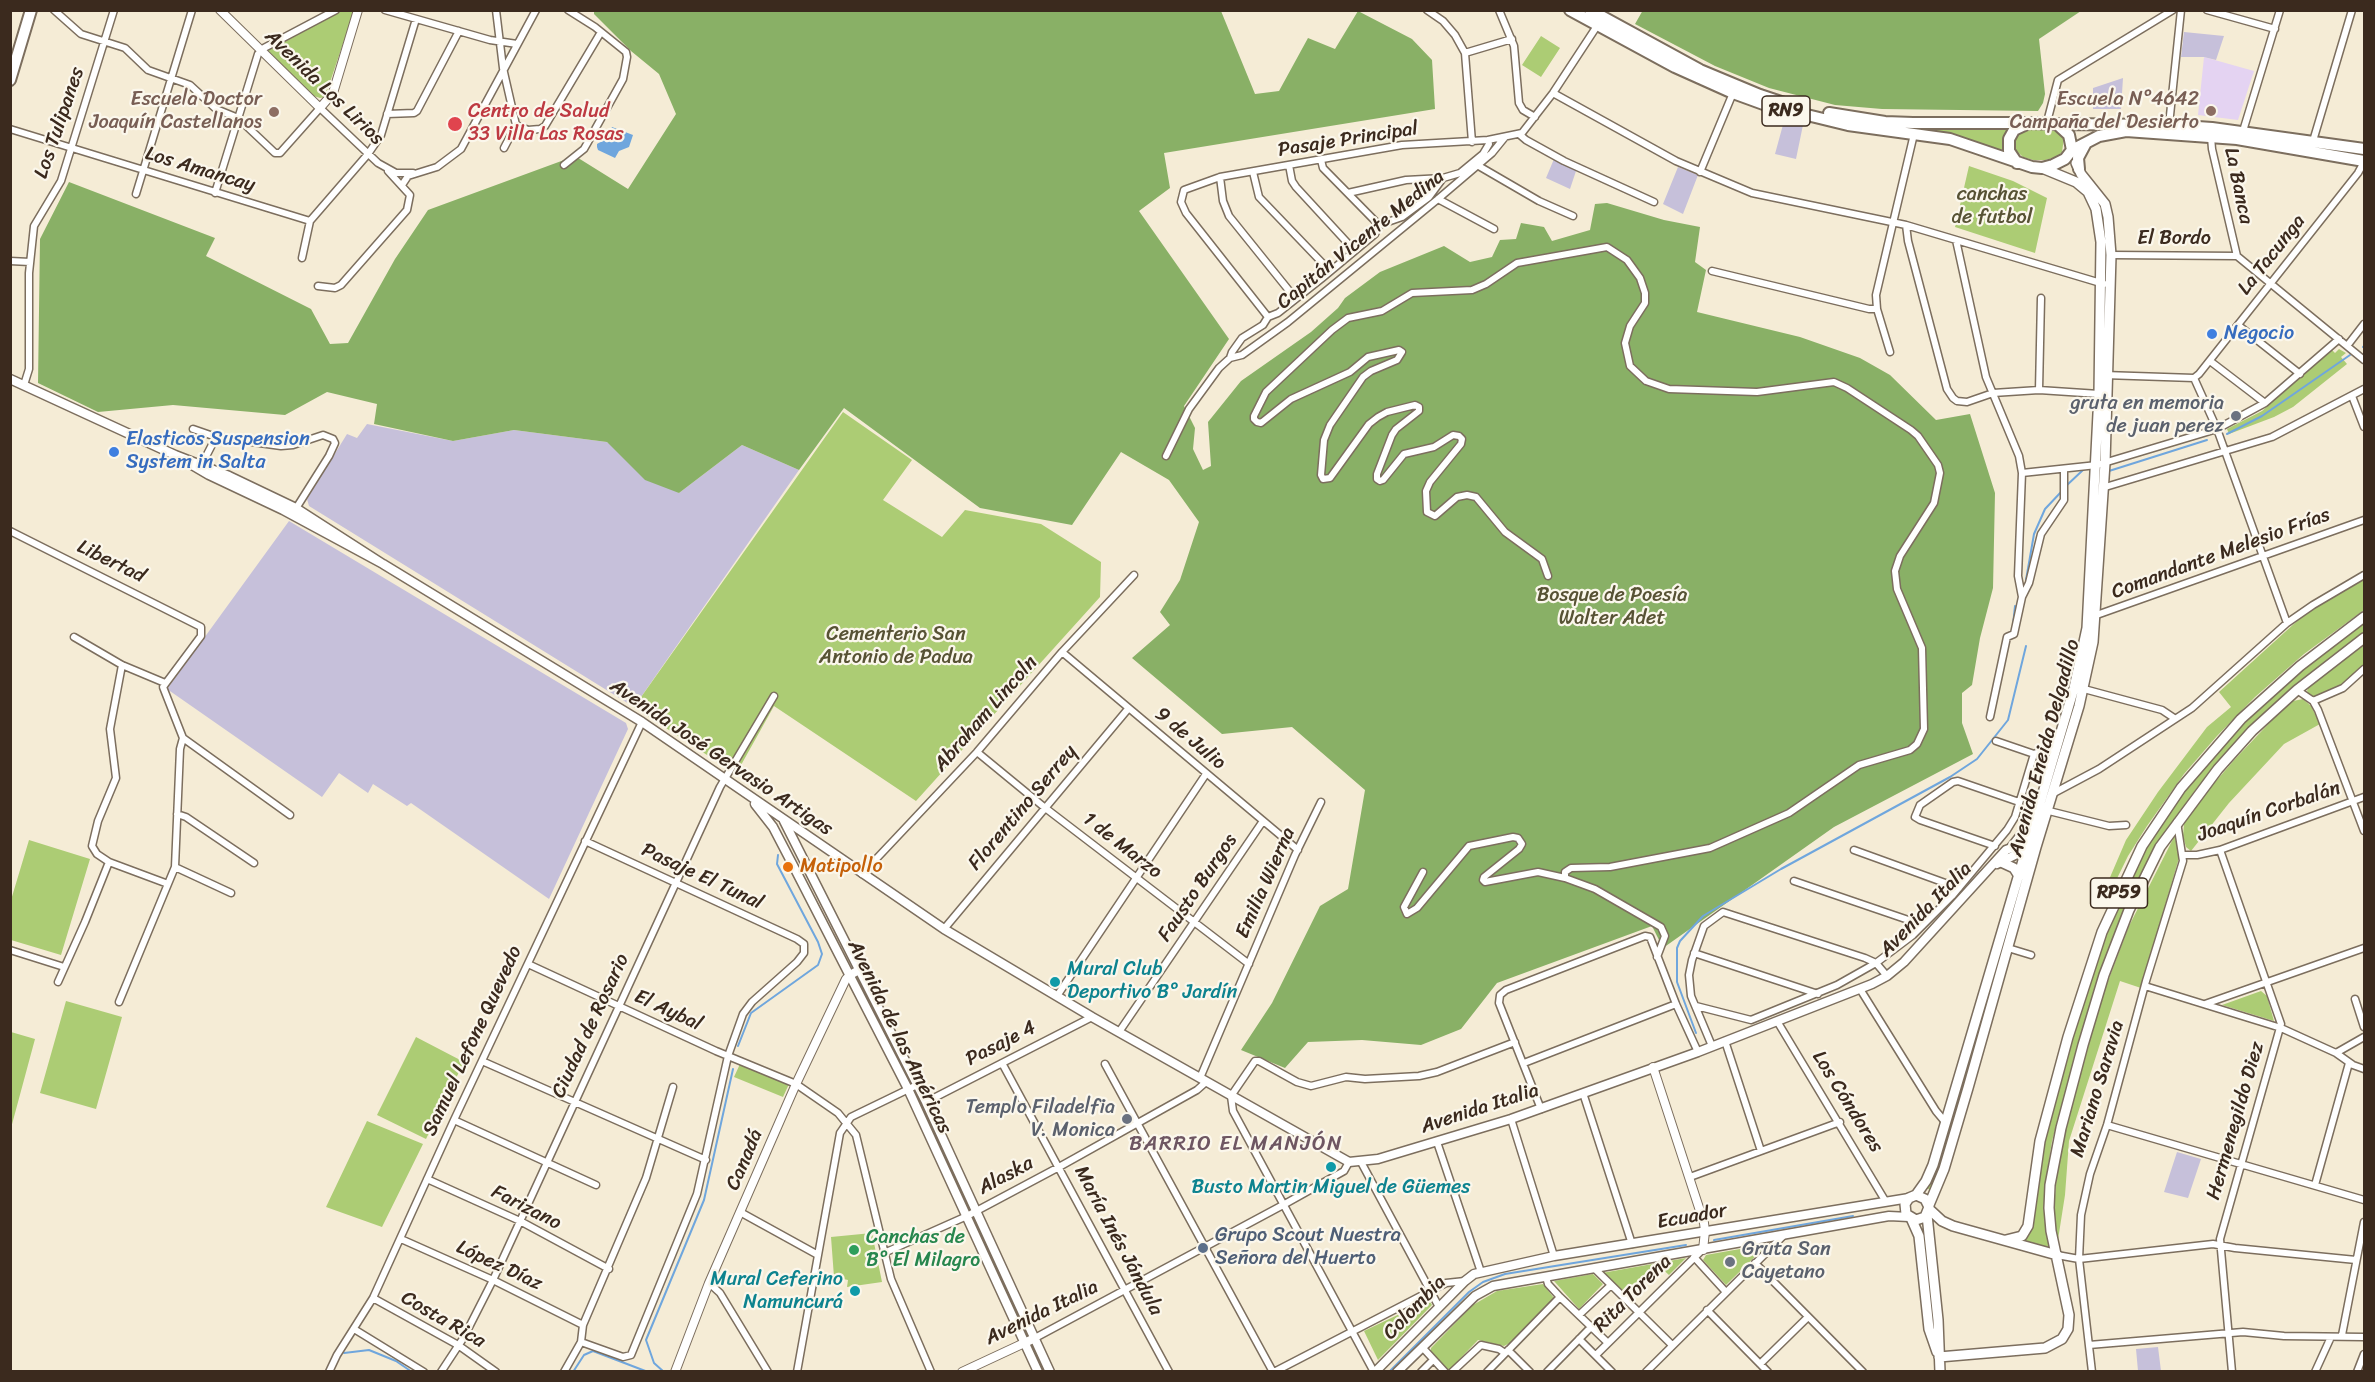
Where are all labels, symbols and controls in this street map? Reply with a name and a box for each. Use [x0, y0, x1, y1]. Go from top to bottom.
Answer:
street label: Avenida Los Lirios [259, 25, 389, 151]
street label: Los Tulipanes [30, 64, 90, 182]
place label: Escuela Doctor Joaquín Castellanos [89, 88, 262, 135]
place label: Escuela N°4642 Campaña del Desierto [2010, 88, 2199, 135]
road number: RN9 [1762, 96, 1810, 126]
place label: Centro de Salud 33 Villa Las Rosas [468, 100, 624, 147]
marker: Escuela N°4642 Campaña del Desierto [2204, 104, 2218, 118]
marker: Escuela Doctor Joaquín Castellanos [267, 105, 281, 119]
marker: Centro de Salud 33 Villa Las Rosas [446, 115, 464, 133]
street label: Pasaje Principal [1276, 117, 1420, 163]
street label: Los Amancay [142, 142, 258, 198]
street label: La Banca [2218, 145, 2258, 227]
street label: Capitán Vicente Medina [1273, 165, 1449, 315]
park label: canchas de futbol [1952, 183, 2032, 230]
street label: La Tacunga [2233, 210, 2311, 300]
street label: El Bordo [2137, 227, 2211, 251]
place label: Negocio [2224, 322, 2294, 346]
marker: Negocio [2205, 327, 2219, 341]
place label: gruta en memoria de juan perez [2071, 392, 2224, 439]
marker: gruta en memoria de juan perez [2229, 409, 2243, 423]
place label: Elasticos Suspension System in Salta [126, 428, 310, 475]
marker: Elasticos Suspension System in Salta [107, 445, 121, 459]
street label: Comandante Melesio Frías [2108, 503, 2334, 605]
street label: Libertad [73, 535, 149, 589]
park label: Bosque de Poesía Walter Adet [1537, 584, 1687, 631]
park label: Cementerio San Antonio de Padua [819, 623, 973, 670]
street label: Avenida Eneida Delgadillo [2004, 637, 2086, 859]
street label: Abraham Lincoln [929, 651, 1043, 777]
street label: Avenida José Gervasio Artigas [605, 674, 837, 842]
street label: 9 de Julio [1150, 703, 1230, 775]
street label: Florentino Serrey [964, 740, 1082, 876]
street label: Joaquín Corbalán [2194, 776, 2344, 848]
street label: 1 de Marzo [1078, 808, 1166, 884]
street label: Emilia Wierna [1231, 824, 1301, 942]
street label: Fausto Burgos [1153, 830, 1243, 946]
street label: Pasaje El Tunal [637, 838, 767, 916]
place label: Matipollo [800, 855, 883, 879]
street label: Avenida Italia [1875, 858, 1977, 962]
marker: Matipollo [781, 860, 795, 874]
road number: RP59 [2090, 878, 2148, 908]
street label: Avenida de las Américas [842, 936, 956, 1138]
street label: Samuel Lefone Quevedo [418, 942, 528, 1140]
street label: Ciudad de Rosario [547, 950, 635, 1102]
place label: Mural Club Deportivo B° Jardín [1067, 958, 1237, 1005]
marker: Mural Club Deportivo B° Jardín [1048, 975, 1062, 989]
street label: El Aybal [630, 985, 706, 1037]
street label: Pasaje 4 [962, 1016, 1040, 1072]
street label: Mariano Saravia [2066, 1018, 2130, 1160]
street label: Hermenegildo Diez [2202, 1039, 2270, 1203]
street label: Los Cóndores [1806, 1047, 1888, 1157]
street label: Avenida Italia [1418, 1079, 1542, 1139]
place label: Templo Filadelfia V. Monica [966, 1096, 1115, 1143]
marker: Templo Filadelfia V. Monica [1120, 1112, 1134, 1126]
street label: Canadá [721, 1126, 769, 1194]
district label: BARRIO EL MANJÓN [1130, 1132, 1342, 1158]
street label: Alaska [974, 1152, 1038, 1200]
marker: Busto Martin Miguel de Güemes [1324, 1160, 1338, 1174]
street label: María Inés Jándula [1068, 1162, 1168, 1320]
place label: Busto Martin Miguel de Güemes [1191, 1176, 1471, 1200]
street label: Farizano [487, 1180, 565, 1236]
street label: Ecuador [1655, 1199, 1729, 1235]
place label: Grupo Scout Nuestra Señora del Huerto [1215, 1224, 1401, 1271]
place label: Canchas de B° El Milagro [866, 1226, 980, 1273]
street label: López Díaz [452, 1236, 546, 1296]
place label: Gruta San Cayetano [1742, 1238, 1831, 1285]
marker: Grupo Scout Nuestra Señora del Huerto [1196, 1241, 1210, 1255]
marker: Canchas de B° El Milagro [847, 1243, 861, 1257]
street label: Rita Torena [1589, 1250, 1677, 1338]
marker: Gruta San Cayetano [1723, 1255, 1737, 1269]
place label: Mural Ceferino Namuncurá [710, 1268, 843, 1315]
street label: Colombia [1379, 1271, 1451, 1345]
street label: Avenida Italia [982, 1275, 1102, 1351]
marker: Mural Ceferino Namuncurá [848, 1284, 862, 1298]
street label: Costa Rica [397, 1286, 489, 1354]

